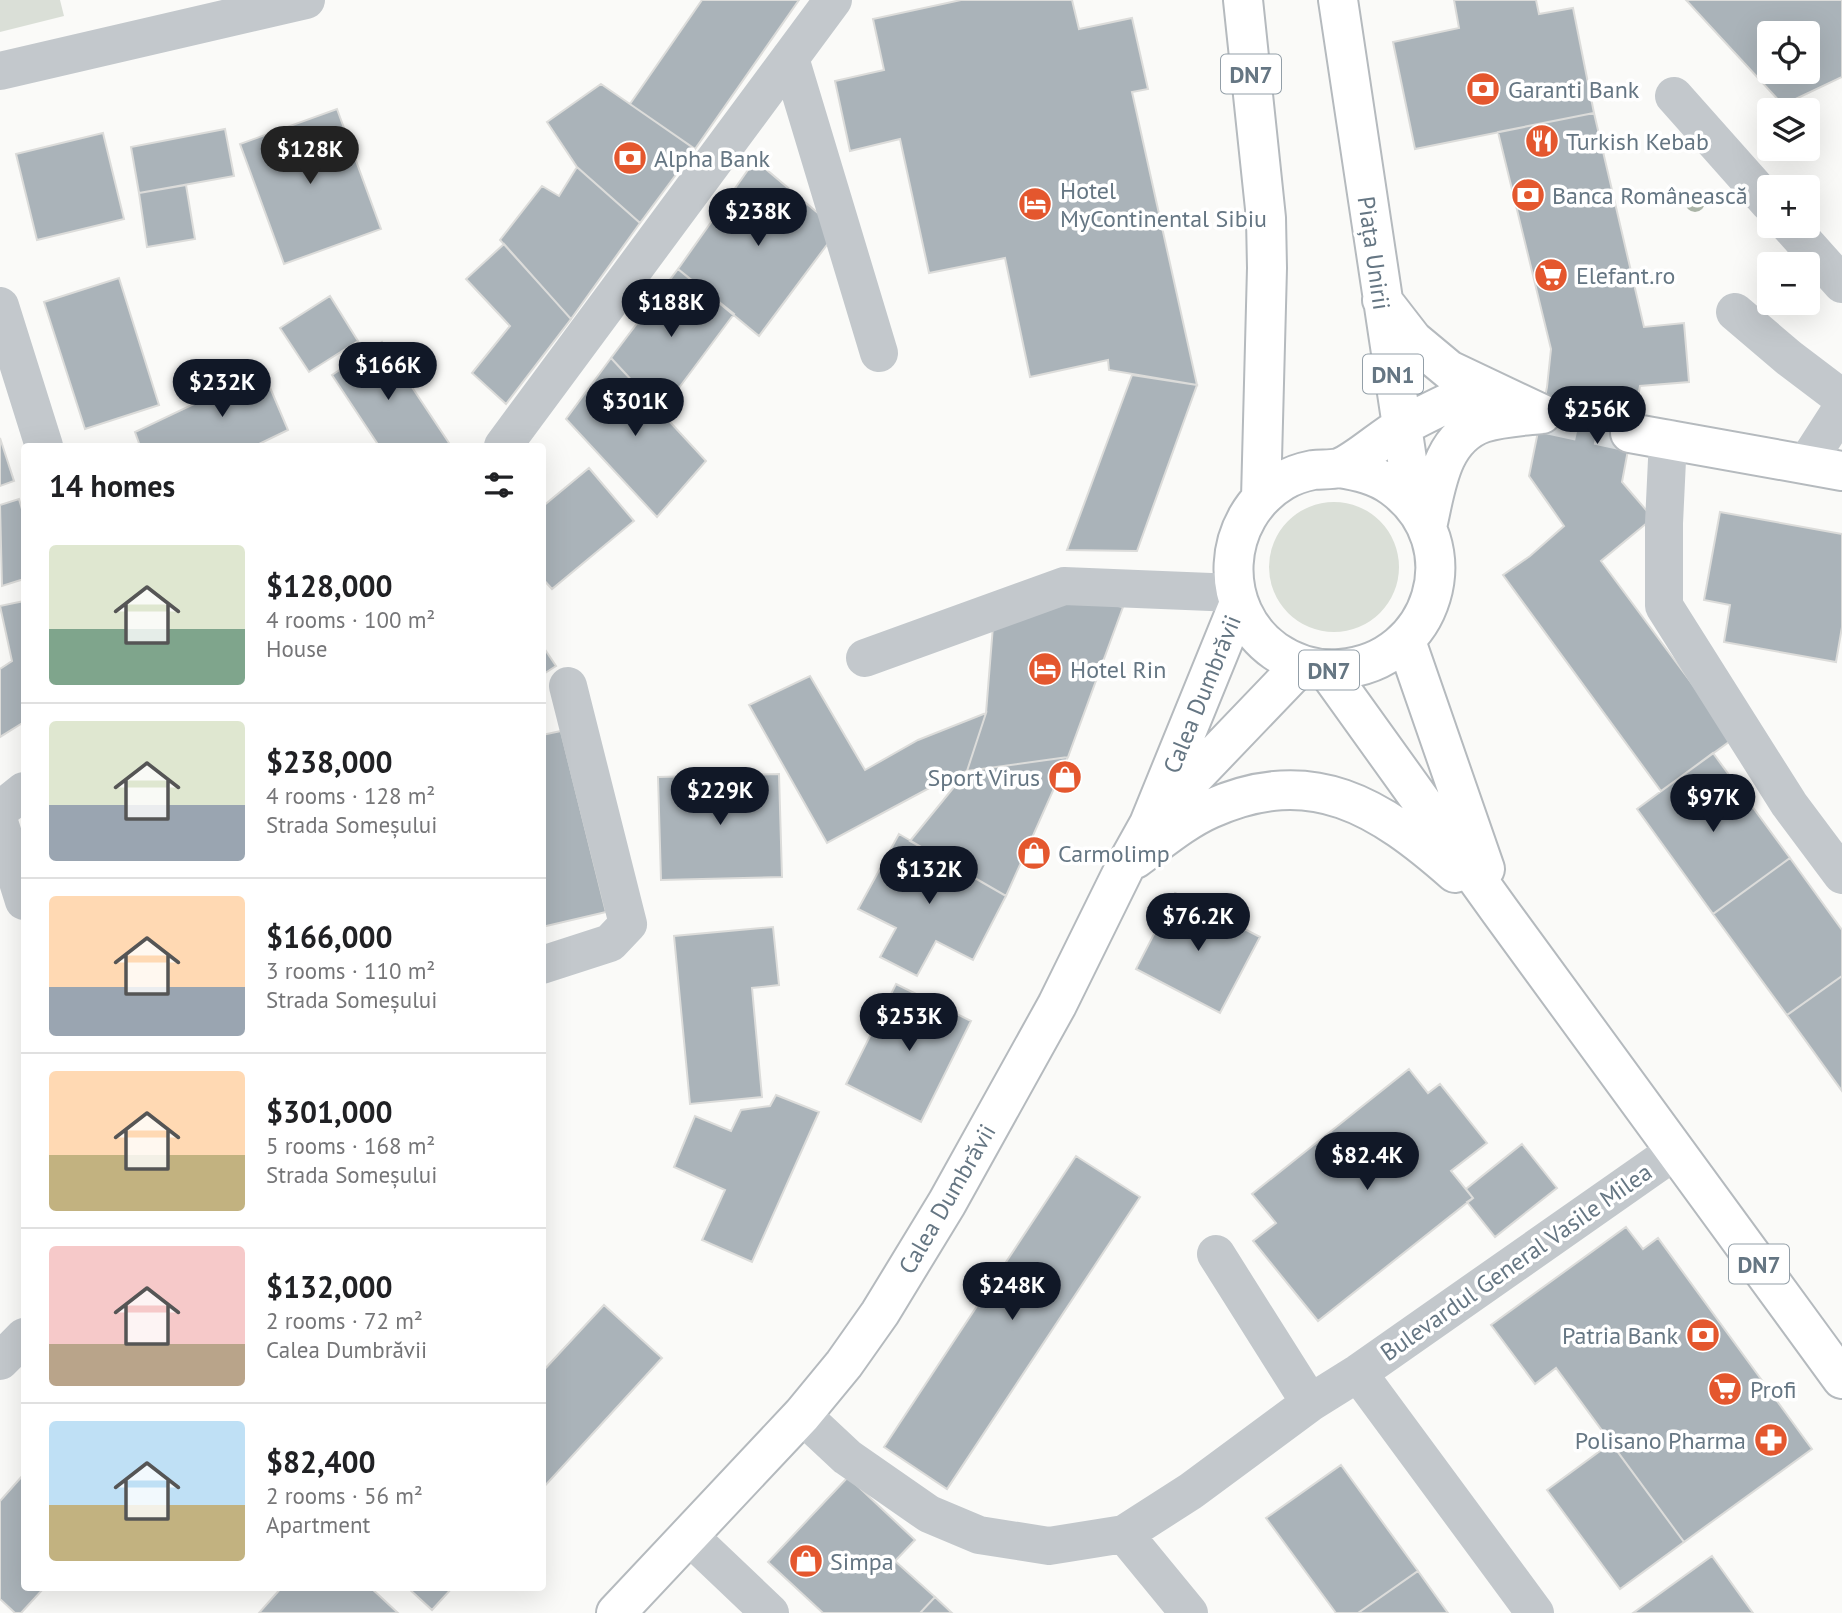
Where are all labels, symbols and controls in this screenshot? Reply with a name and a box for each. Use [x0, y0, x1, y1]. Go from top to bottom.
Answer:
map controls [1757, 21, 1820, 315]
button: locate [1757, 21, 1820, 84]
road number: DN7 [1221, 54, 1281, 94]
bank icon: Garanti Bank [1464, 70, 1502, 108]
place label: Garanti Bank [1508, 74, 1640, 105]
button: layers [1757, 98, 1820, 161]
restaurant icon: Turkish Kebab [1523, 122, 1561, 160]
place label: Turkish Kebab [1566, 126, 1709, 157]
pin: $128K [261, 127, 359, 186]
text: $128K [277, 134, 343, 163]
bank icon: Alpha Bank [611, 139, 649, 177]
place label: Alpha Bank [654, 143, 771, 174]
place label: Hotel MyContinental Sibiu [1060, 175, 1267, 234]
button: + [1757, 175, 1820, 238]
bank icon: Banca Românească [1509, 176, 1547, 214]
place label: Banca Românească [1552, 180, 1748, 211]
hotel icon: Hotel MyContinental Sibiu [1016, 185, 1054, 223]
pin: $238K [709, 188, 807, 248]
street label: Piața Unirii [1351, 194, 1397, 312]
text: $238K [725, 196, 791, 225]
button: − [1757, 252, 1820, 315]
supermarket icon: Elefant.ro [1532, 256, 1570, 294]
place label: Elefant.ro [1576, 260, 1675, 291]
pin: $188K [622, 280, 720, 339]
text: $188K [638, 287, 704, 316]
pin: $166K [339, 342, 437, 402]
text: $166K [355, 350, 421, 379]
road number: DN1 [1363, 354, 1423, 394]
pin: $232K [173, 360, 271, 419]
text: $232K [189, 367, 255, 396]
pin: $301K [586, 378, 684, 438]
text: $301K [602, 386, 668, 415]
pin: $256K [1548, 386, 1646, 446]
text: $256K [1564, 394, 1630, 423]
text: 14 homes [49, 466, 175, 505]
icon: filters [480, 466, 518, 504]
text: $128,000 [266, 566, 393, 605]
icon: home [105, 573, 189, 657]
text: 4 rooms · 100 m² [266, 605, 435, 634]
street label: Calea Dumbrăvii [1156, 610, 1248, 778]
text: House [266, 634, 328, 663]
hotel icon: Hotel Rin [1026, 650, 1064, 688]
road number: DN7 [1299, 650, 1359, 690]
place label: Hotel Rin [1070, 654, 1166, 685]
text: $238,000 [266, 742, 393, 781]
icon: home [105, 749, 189, 833]
shop icon: Sport Virus [1046, 758, 1084, 796]
place label: Sport Virus [927, 762, 1040, 793]
pin: $229K [671, 768, 769, 827]
pin: $97K [1672, 774, 1754, 834]
text: $229K [687, 775, 753, 804]
text: 4 rooms · 128 m² [266, 781, 435, 810]
text: $97K [1686, 782, 1740, 811]
text: Strada Someșului [266, 810, 437, 839]
shop icon: Carmolimp [1015, 834, 1053, 872]
place label: Carmolimp [1058, 838, 1170, 869]
pin: $132K [880, 846, 978, 906]
text: $132K [896, 854, 962, 883]
pin: $76.2K [1141, 894, 1255, 953]
text: $76.2K [1162, 901, 1234, 930]
text: $166,000 [266, 917, 393, 956]
icon: home [105, 924, 189, 1008]
text: 3 rooms · 110 m² [266, 956, 435, 985]
text: Strada Someșului [266, 985, 437, 1014]
pin: $253K [860, 993, 958, 1053]
text: $253K [876, 1001, 942, 1030]
text: $301,000 [266, 1092, 393, 1131]
icon: home [105, 1099, 189, 1183]
street label: Calea Dumbrăvii [892, 1118, 1002, 1280]
text: 5 rooms · 168 m² [266, 1131, 435, 1160]
pin: $82.4K [1310, 1132, 1424, 1192]
text: $82.4K [1331, 1140, 1403, 1169]
street label: Bulevardul General Vasile Milea [1374, 1156, 1658, 1368]
text: Strada Someșului [266, 1160, 437, 1189]
road number: DN7 [1729, 1245, 1789, 1284]
pin: $248K [963, 1262, 1061, 1322]
text: $132,000 [266, 1267, 393, 1306]
text: $248K [979, 1270, 1045, 1299]
icon: home [105, 1274, 189, 1358]
text: 2 rooms · 72 m² [266, 1306, 423, 1335]
bank icon: Patria Bank [1684, 1316, 1722, 1354]
place label: Patria Bank [1562, 1320, 1678, 1351]
text: Calea Dumbrăvii [266, 1335, 427, 1364]
supermarket icon: Profi [1706, 1370, 1744, 1408]
place label: Profi [1750, 1374, 1797, 1405]
pharmacy icon: Polisano Pharma [1752, 1421, 1790, 1459]
place label: Polisano Pharma [1575, 1425, 1746, 1456]
text: $82,400 [266, 1442, 376, 1481]
icon: home [105, 1449, 189, 1533]
text: 2 rooms · 56 m² [266, 1481, 423, 1510]
text: Apartment [266, 1510, 370, 1539]
shop icon: Simpa [787, 1542, 825, 1580]
place label: Simpa [830, 1546, 894, 1577]

